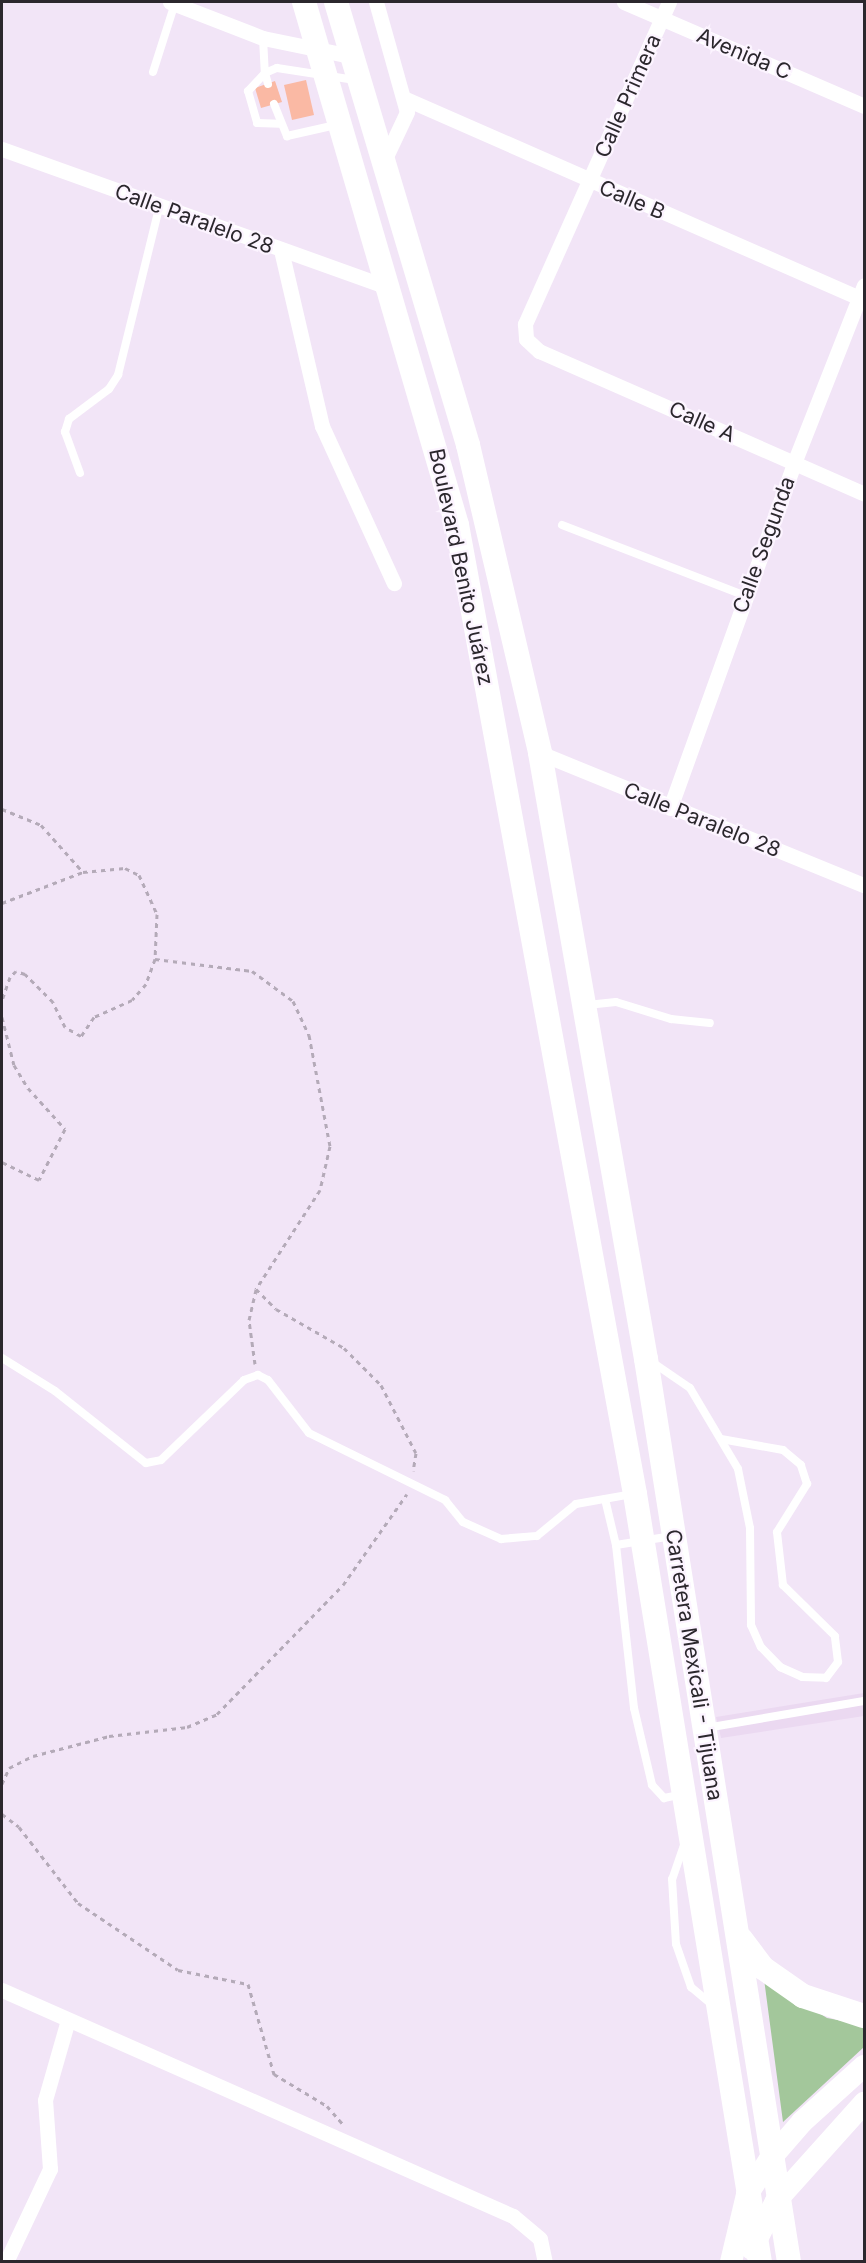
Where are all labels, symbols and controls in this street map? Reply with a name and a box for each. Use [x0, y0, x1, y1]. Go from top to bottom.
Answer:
street label: Avenida C [693, 23, 795, 85]
street label: Calle Primera [590, 30, 666, 162]
street label: Calle B [595, 175, 669, 225]
street label: Calle Paralelo 28 [111, 179, 277, 259]
street label: Calle A [665, 396, 739, 448]
street label: Boulevard Benito Juárez [424, 446, 498, 688]
street label: Calle Segunda [728, 473, 800, 617]
street label: Calle Paralelo 28 [620, 777, 784, 863]
street label: Carretera Mexicali - Tijuana [660, 1527, 728, 1803]

